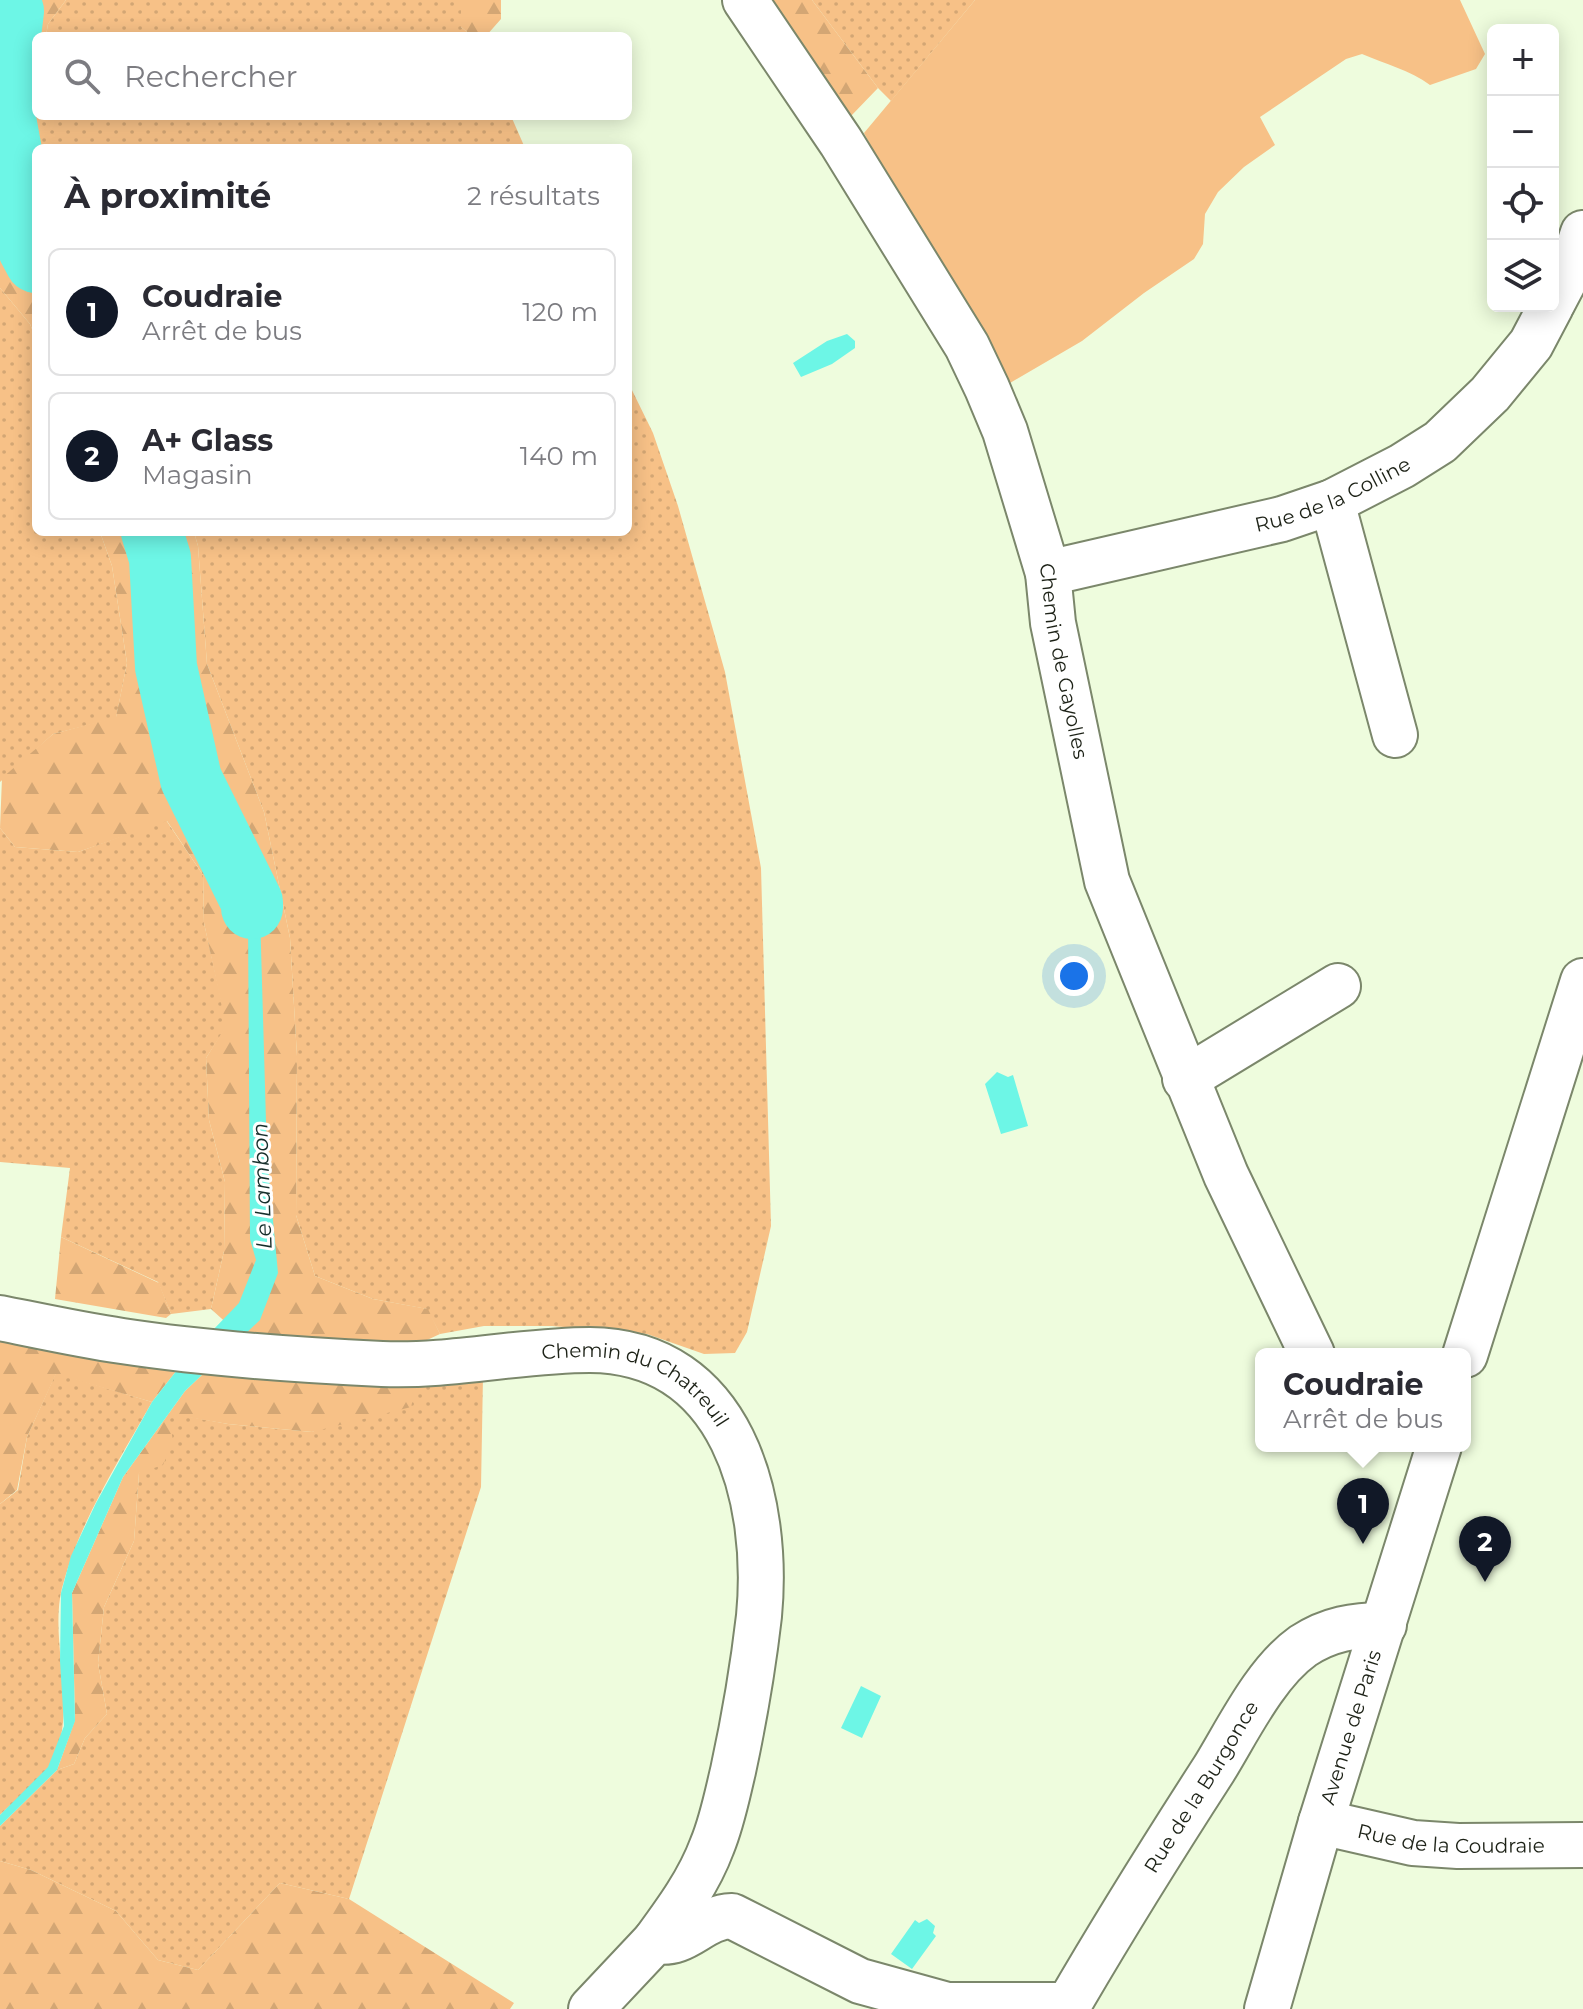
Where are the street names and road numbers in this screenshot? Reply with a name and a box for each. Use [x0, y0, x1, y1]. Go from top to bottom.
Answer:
street label: Rue de la Colline [1253, 452, 1415, 537]
street label: Chemin de Gayolles [1034, 560, 1093, 761]
street label: Chemin du Chatreuil [541, 1338, 734, 1431]
street label: Avenue de Paris [1315, 1647, 1386, 1807]
street label: Rue de la Burgonce [1139, 1696, 1263, 1877]
street label: Rue de la Coudraie [1355, 1819, 1545, 1858]

